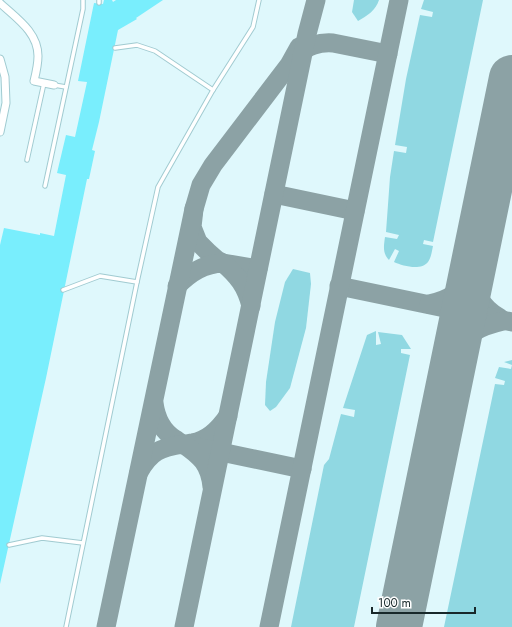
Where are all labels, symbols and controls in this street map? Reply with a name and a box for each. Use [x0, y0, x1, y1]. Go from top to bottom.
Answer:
scale bar [372, 589, 475, 615]
text: 100 m [378, 594, 411, 612]

